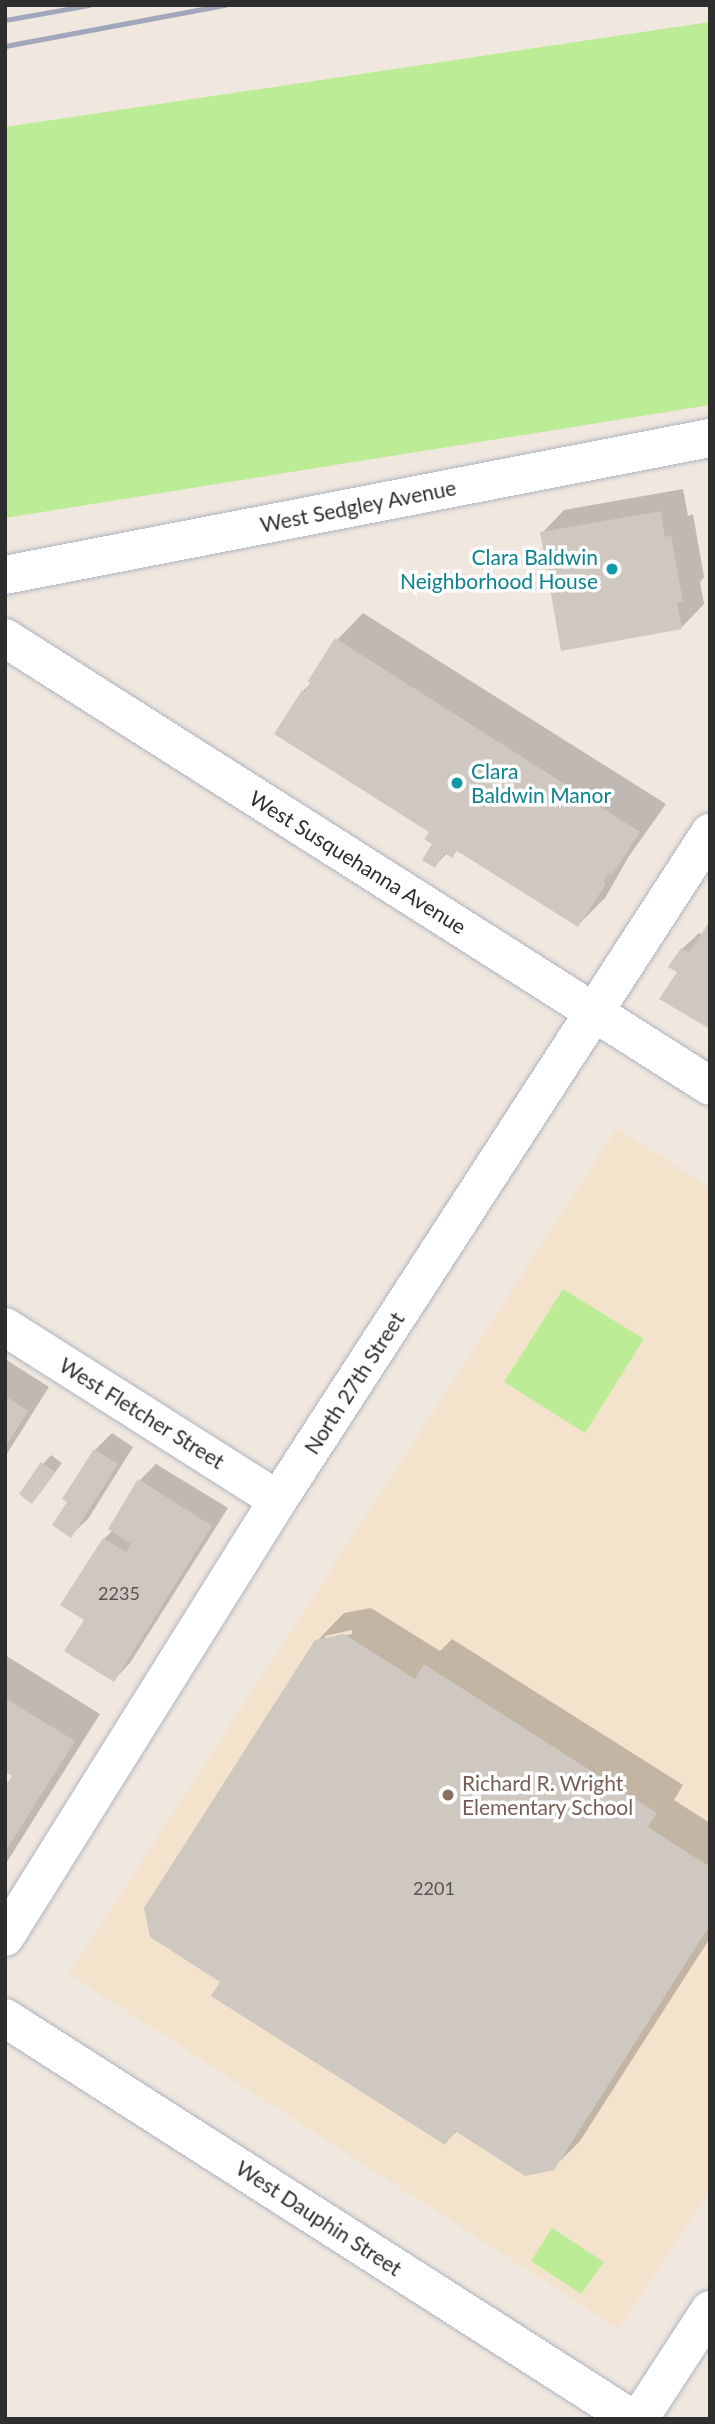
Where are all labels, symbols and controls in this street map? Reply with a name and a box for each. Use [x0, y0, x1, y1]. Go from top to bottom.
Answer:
street label: West Sedgley Avenue [257, 475, 459, 537]
place label: Clara Baldwin Neighborhood House [400, 544, 598, 594]
marker: Clara Baldwin Neighborhood House [604, 561, 620, 577]
place label: Clara Baldwin Manor [471, 758, 611, 808]
marker: Clara Baldwin Manor [449, 775, 465, 791]
street label: West Susquehanna Avenue [245, 785, 471, 939]
street label: North 27th Street [299, 1307, 409, 1459]
street label: West Fletcher Street [55, 1352, 229, 1474]
house number: 2235 [98, 1582, 140, 1604]
place label: Richard R. Wright Elementary School [462, 1770, 634, 1820]
marker: Richard R. Wright Elementary School [440, 1787, 456, 1803]
house number: 2201 [413, 1877, 455, 1899]
street label: West Dauphin Street [231, 2155, 407, 2281]

